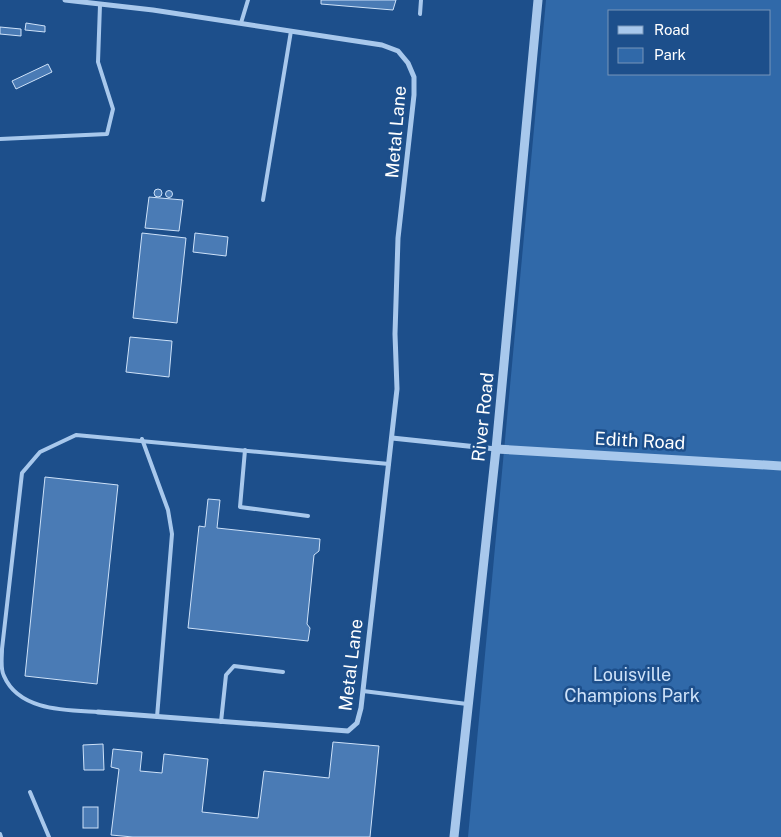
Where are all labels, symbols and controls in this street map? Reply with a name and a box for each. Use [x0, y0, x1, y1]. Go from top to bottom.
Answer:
legend [608, 10, 771, 75]
text: Road [654, 21, 690, 38]
text: Park [654, 46, 686, 63]
street label: Metal Lane [381, 85, 410, 179]
street label: River Road [467, 371, 498, 463]
street label: Edith Road [594, 428, 686, 453]
street label: Metal Lane [334, 618, 367, 712]
park label: Louisville Champions Park [564, 664, 700, 706]

